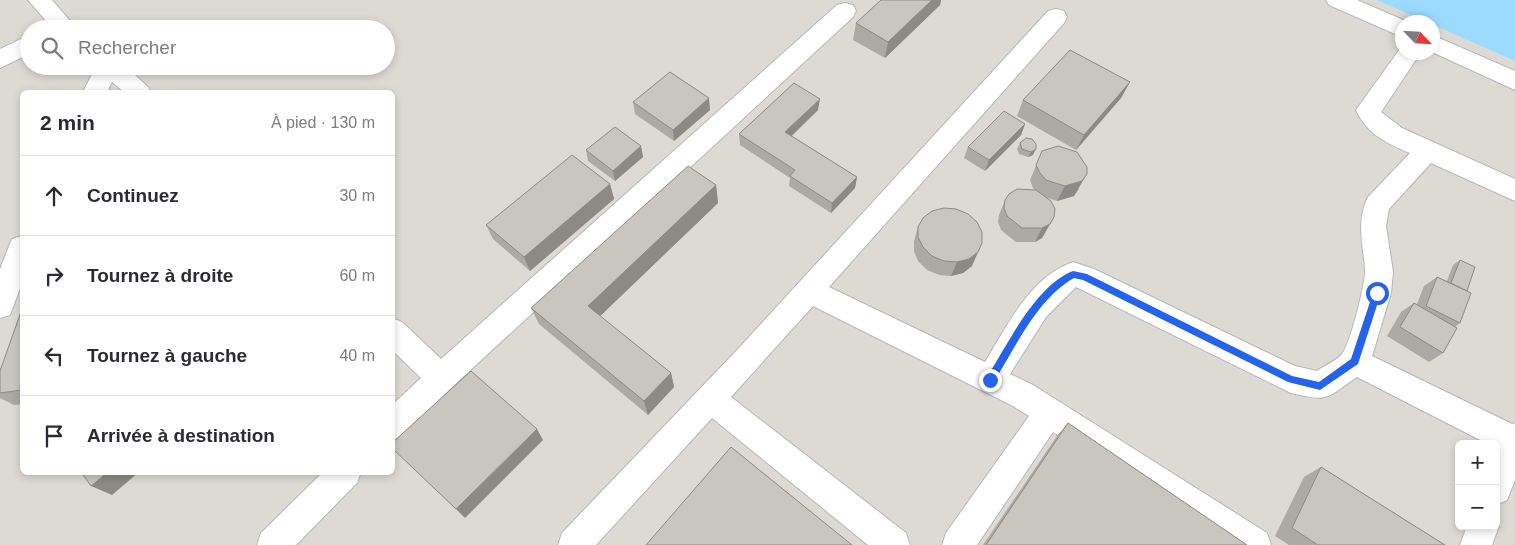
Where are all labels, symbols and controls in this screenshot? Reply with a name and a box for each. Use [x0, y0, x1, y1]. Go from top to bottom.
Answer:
north arrow [1395, 15, 1440, 60]
search box [20, 20, 395, 75]
icon: search [38, 34, 66, 62]
text: Rechercher [78, 37, 176, 58]
text: 2 min [40, 111, 95, 134]
text: À pied · 130 m [271, 114, 375, 131]
icon: ahead [40, 182, 68, 210]
text: Continuez [87, 185, 179, 206]
text: 30 m [339, 187, 375, 204]
icon: right [40, 262, 68, 290]
text: Tournez à droite [87, 265, 233, 286]
text: 60 m [339, 267, 375, 284]
route start [1366, 282, 1389, 305]
icon: left [40, 342, 68, 370]
text: Tournez à gauche [87, 345, 247, 366]
text: 40 m [339, 347, 375, 364]
route end [979, 369, 1002, 392]
icon: arrive [40, 422, 68, 450]
text: Arrivée à destination [87, 425, 275, 446]
map controls [1455, 440, 1500, 530]
button: + [1455, 440, 1500, 485]
button: − [1455, 485, 1500, 530]

